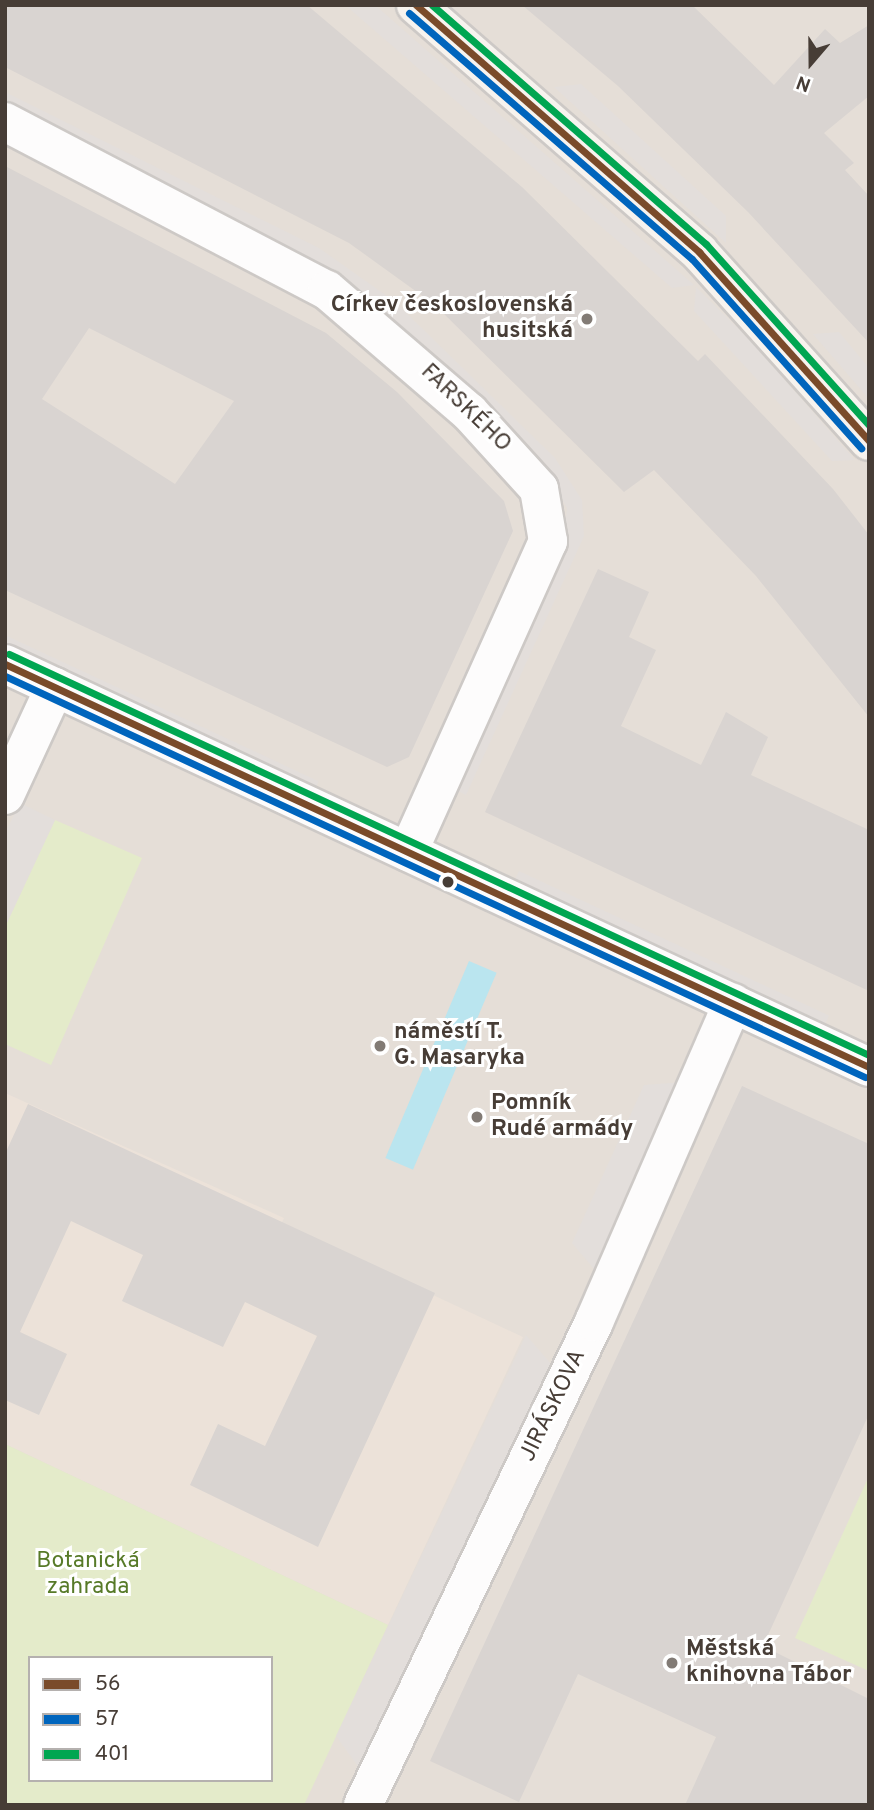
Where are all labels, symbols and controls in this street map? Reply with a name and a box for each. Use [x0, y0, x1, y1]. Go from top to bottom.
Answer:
north arrow [776, 28, 846, 98]
text: N [793, 69, 814, 96]
place label: Církev československá husitská [331, 292, 573, 346]
marker: Církev československá husitská [579, 311, 595, 327]
street label: FARSKÉHO [414, 359, 516, 459]
unlabelled marker [441, 875, 455, 889]
place label: náměstí T. G. Masaryka [394, 1019, 525, 1073]
marker: náměstí T. G. Masaryka [372, 1038, 388, 1054]
place label: Pomník Rudé armády [491, 1090, 633, 1144]
marker: Pomník Rudé armády [469, 1109, 485, 1125]
street label: JIRÁSKOVA [515, 1346, 593, 1466]
park label: Botanická zahrada [36, 1548, 140, 1602]
place label: Městská knihovna Tábor [686, 1636, 852, 1690]
marker: Městská knihovna Tábor [664, 1655, 680, 1671]
legend [28, 1656, 273, 1782]
text: 56 [95, 1671, 121, 1698]
text: 57 [95, 1706, 119, 1733]
text: 401 [95, 1741, 129, 1768]

